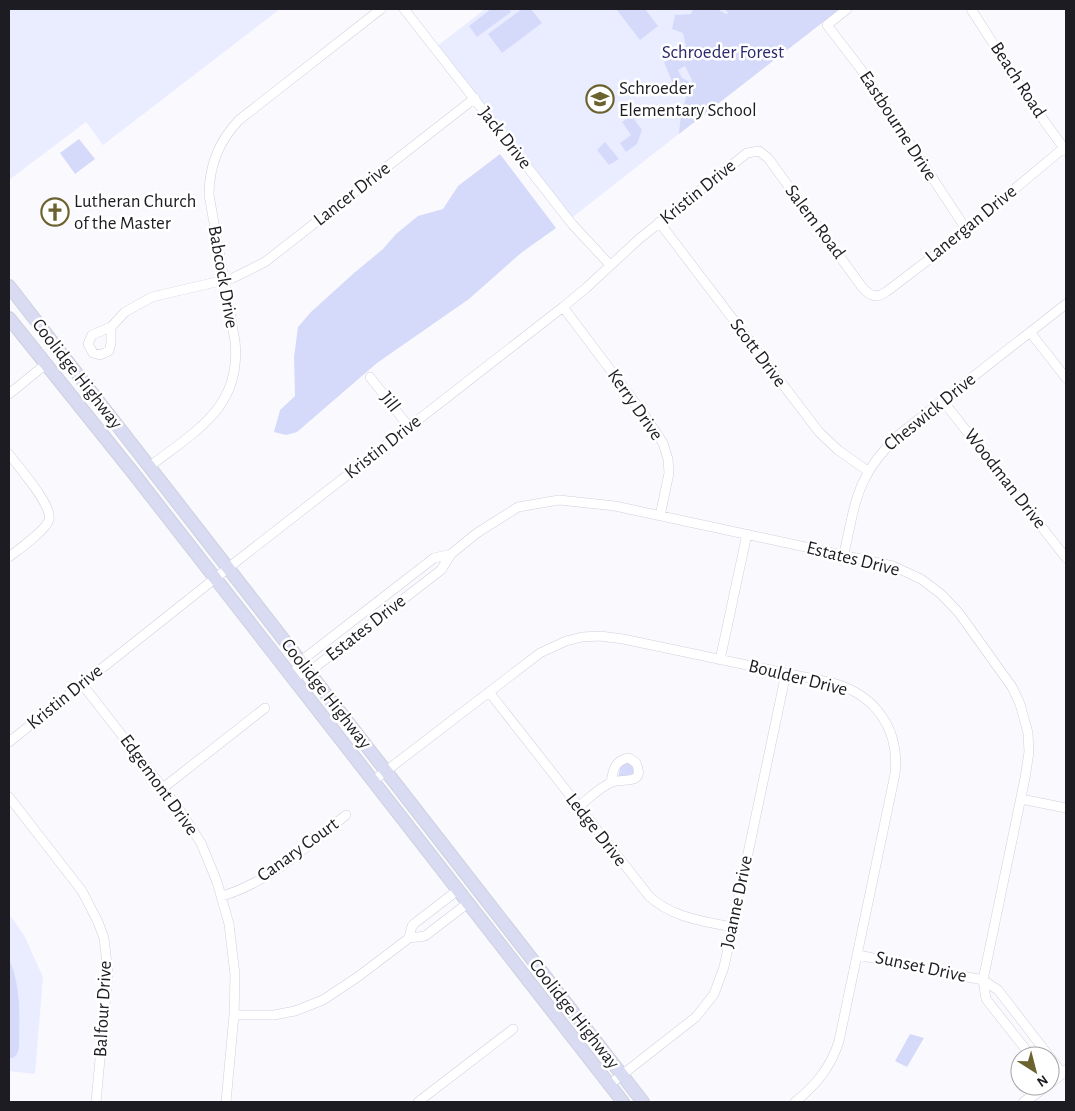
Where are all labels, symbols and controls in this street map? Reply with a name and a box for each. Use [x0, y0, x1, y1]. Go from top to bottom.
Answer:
street label: Beach Road [987, 39, 1049, 121]
park label: Schroeder Forest [662, 43, 784, 62]
street label: Eastbourne Drive [856, 68, 940, 184]
place label: Schroeder Elementary School [619, 79, 757, 120]
school or university icon: Schroeder Elementary School [585, 84, 615, 114]
street label: Jack Drive [475, 103, 535, 173]
street label: Kristin Drive [657, 156, 739, 228]
street label: Lancer Drive [310, 158, 394, 230]
street label: Salem Road [781, 182, 849, 263]
street label: Lanergan Drive [922, 182, 1020, 266]
place label: Lutheran Church of the Master [74, 192, 196, 233]
church icon: Lutheran Church of the Master [40, 197, 70, 227]
street label: Babcock Drive [205, 224, 241, 330]
street label: Coolidge Highway [28, 315, 126, 433]
street label: Scott Drive [726, 315, 790, 391]
street label: Kerry Drive [604, 366, 666, 444]
street label: Cheswick Drive [881, 370, 979, 454]
street label: Jill [376, 388, 404, 416]
street label: Kristin Drive [341, 411, 425, 483]
street label: Woodman Drive [960, 426, 1050, 532]
street label: Estates Drive [804, 538, 902, 580]
street label: Estates Drive [323, 591, 409, 665]
street label: Coolidge Highway [277, 635, 375, 753]
street label: Boulder Drive [747, 657, 849, 699]
street label: Kristin Drive [24, 661, 106, 733]
street label: Edgemont Drive [116, 731, 202, 839]
street label: Ledge Drive [562, 790, 630, 870]
street label: Canary Court [254, 814, 342, 886]
street label: Joanne Drive [718, 854, 756, 950]
street label: Sunset Drive [874, 948, 968, 986]
street label: Coolidge Highway [525, 955, 623, 1073]
street label: Balfour Drive [91, 960, 115, 1058]
north arrow [1010, 1046, 1060, 1096]
text: N [1034, 1072, 1050, 1089]

